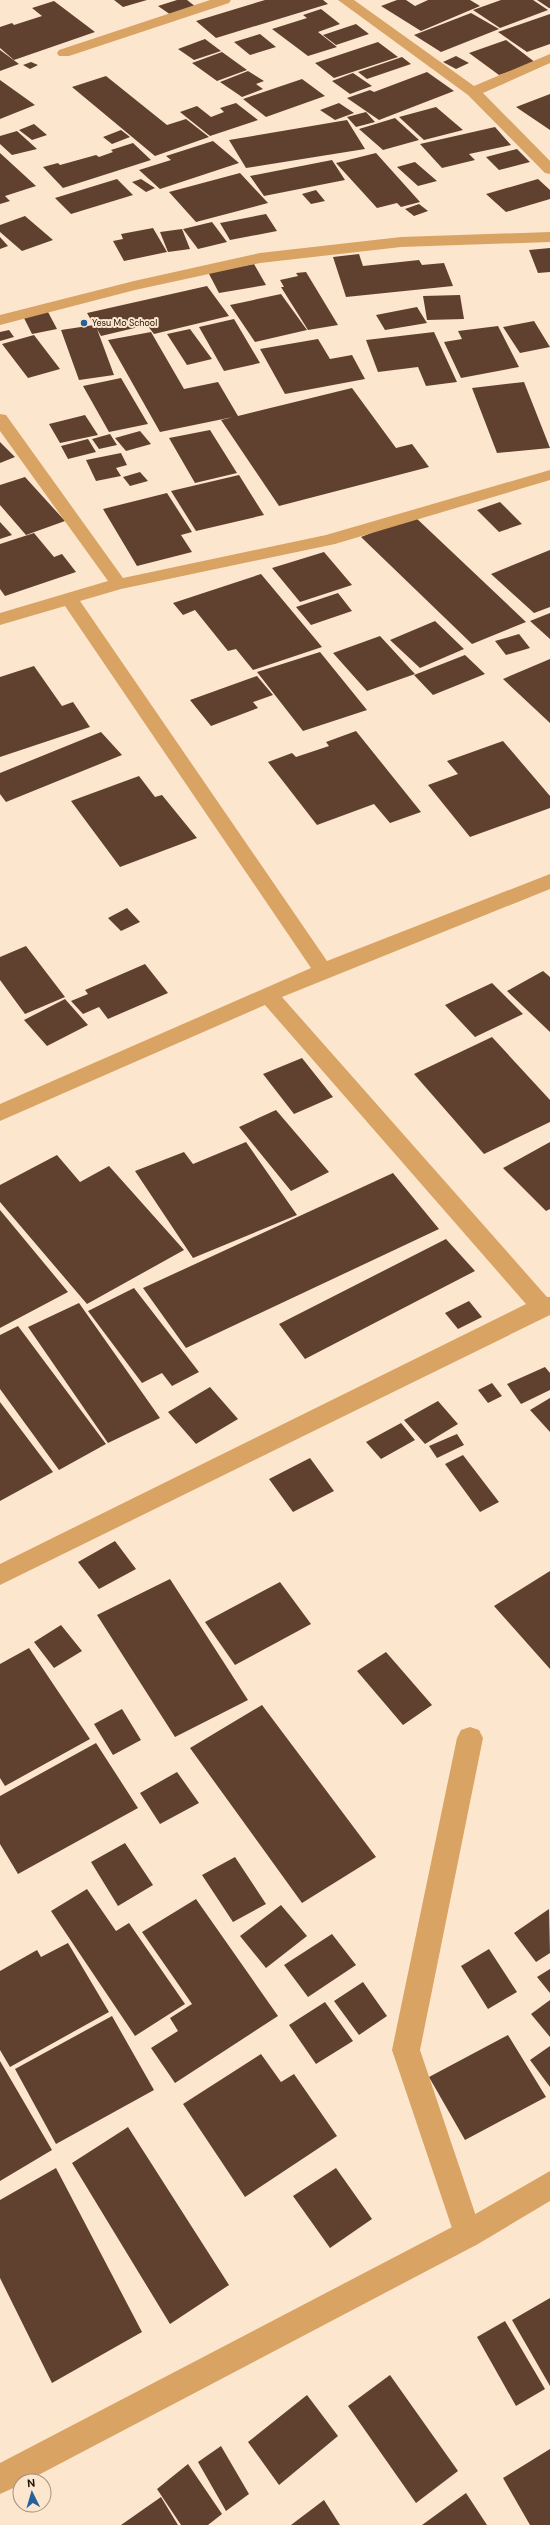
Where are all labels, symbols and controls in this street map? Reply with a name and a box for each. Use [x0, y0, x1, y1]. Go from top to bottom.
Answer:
place label: Yesu Mo School [92, 317, 157, 329]
marker: Yesu Mo School [79, 318, 89, 328]
north arrow [12, 2473, 52, 2513]
text: N [27, 2476, 36, 2490]

